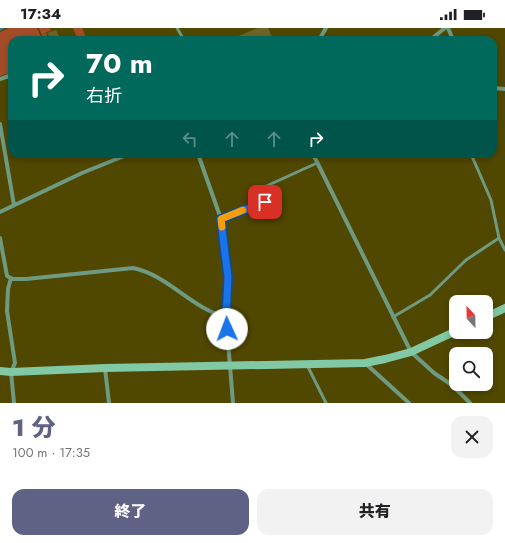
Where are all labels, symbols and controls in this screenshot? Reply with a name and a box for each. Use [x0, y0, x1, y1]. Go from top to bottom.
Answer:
text: 17:34 [20, 3, 61, 25]
text: 70 m [86, 43, 153, 84]
icon: right [20, 52, 72, 104]
text: 右折 [86, 83, 122, 109]
icon: left [179, 128, 201, 150]
icon: ahead [221, 128, 243, 150]
icon: ahead [263, 128, 285, 150]
icon: right [305, 128, 327, 150]
pin [248, 185, 282, 219]
icon: arrive [254, 191, 276, 213]
north arrow [449, 295, 493, 339]
map controls [449, 295, 493, 391]
position arrow [206, 308, 248, 350]
button: search [449, 347, 493, 391]
text: 1 分 [12, 410, 56, 445]
button: close [451, 416, 493, 458]
text: 100 m · 17:35 [12, 443, 90, 462]
button: 終了 [12, 489, 249, 535]
button: 共有 [257, 489, 493, 535]

